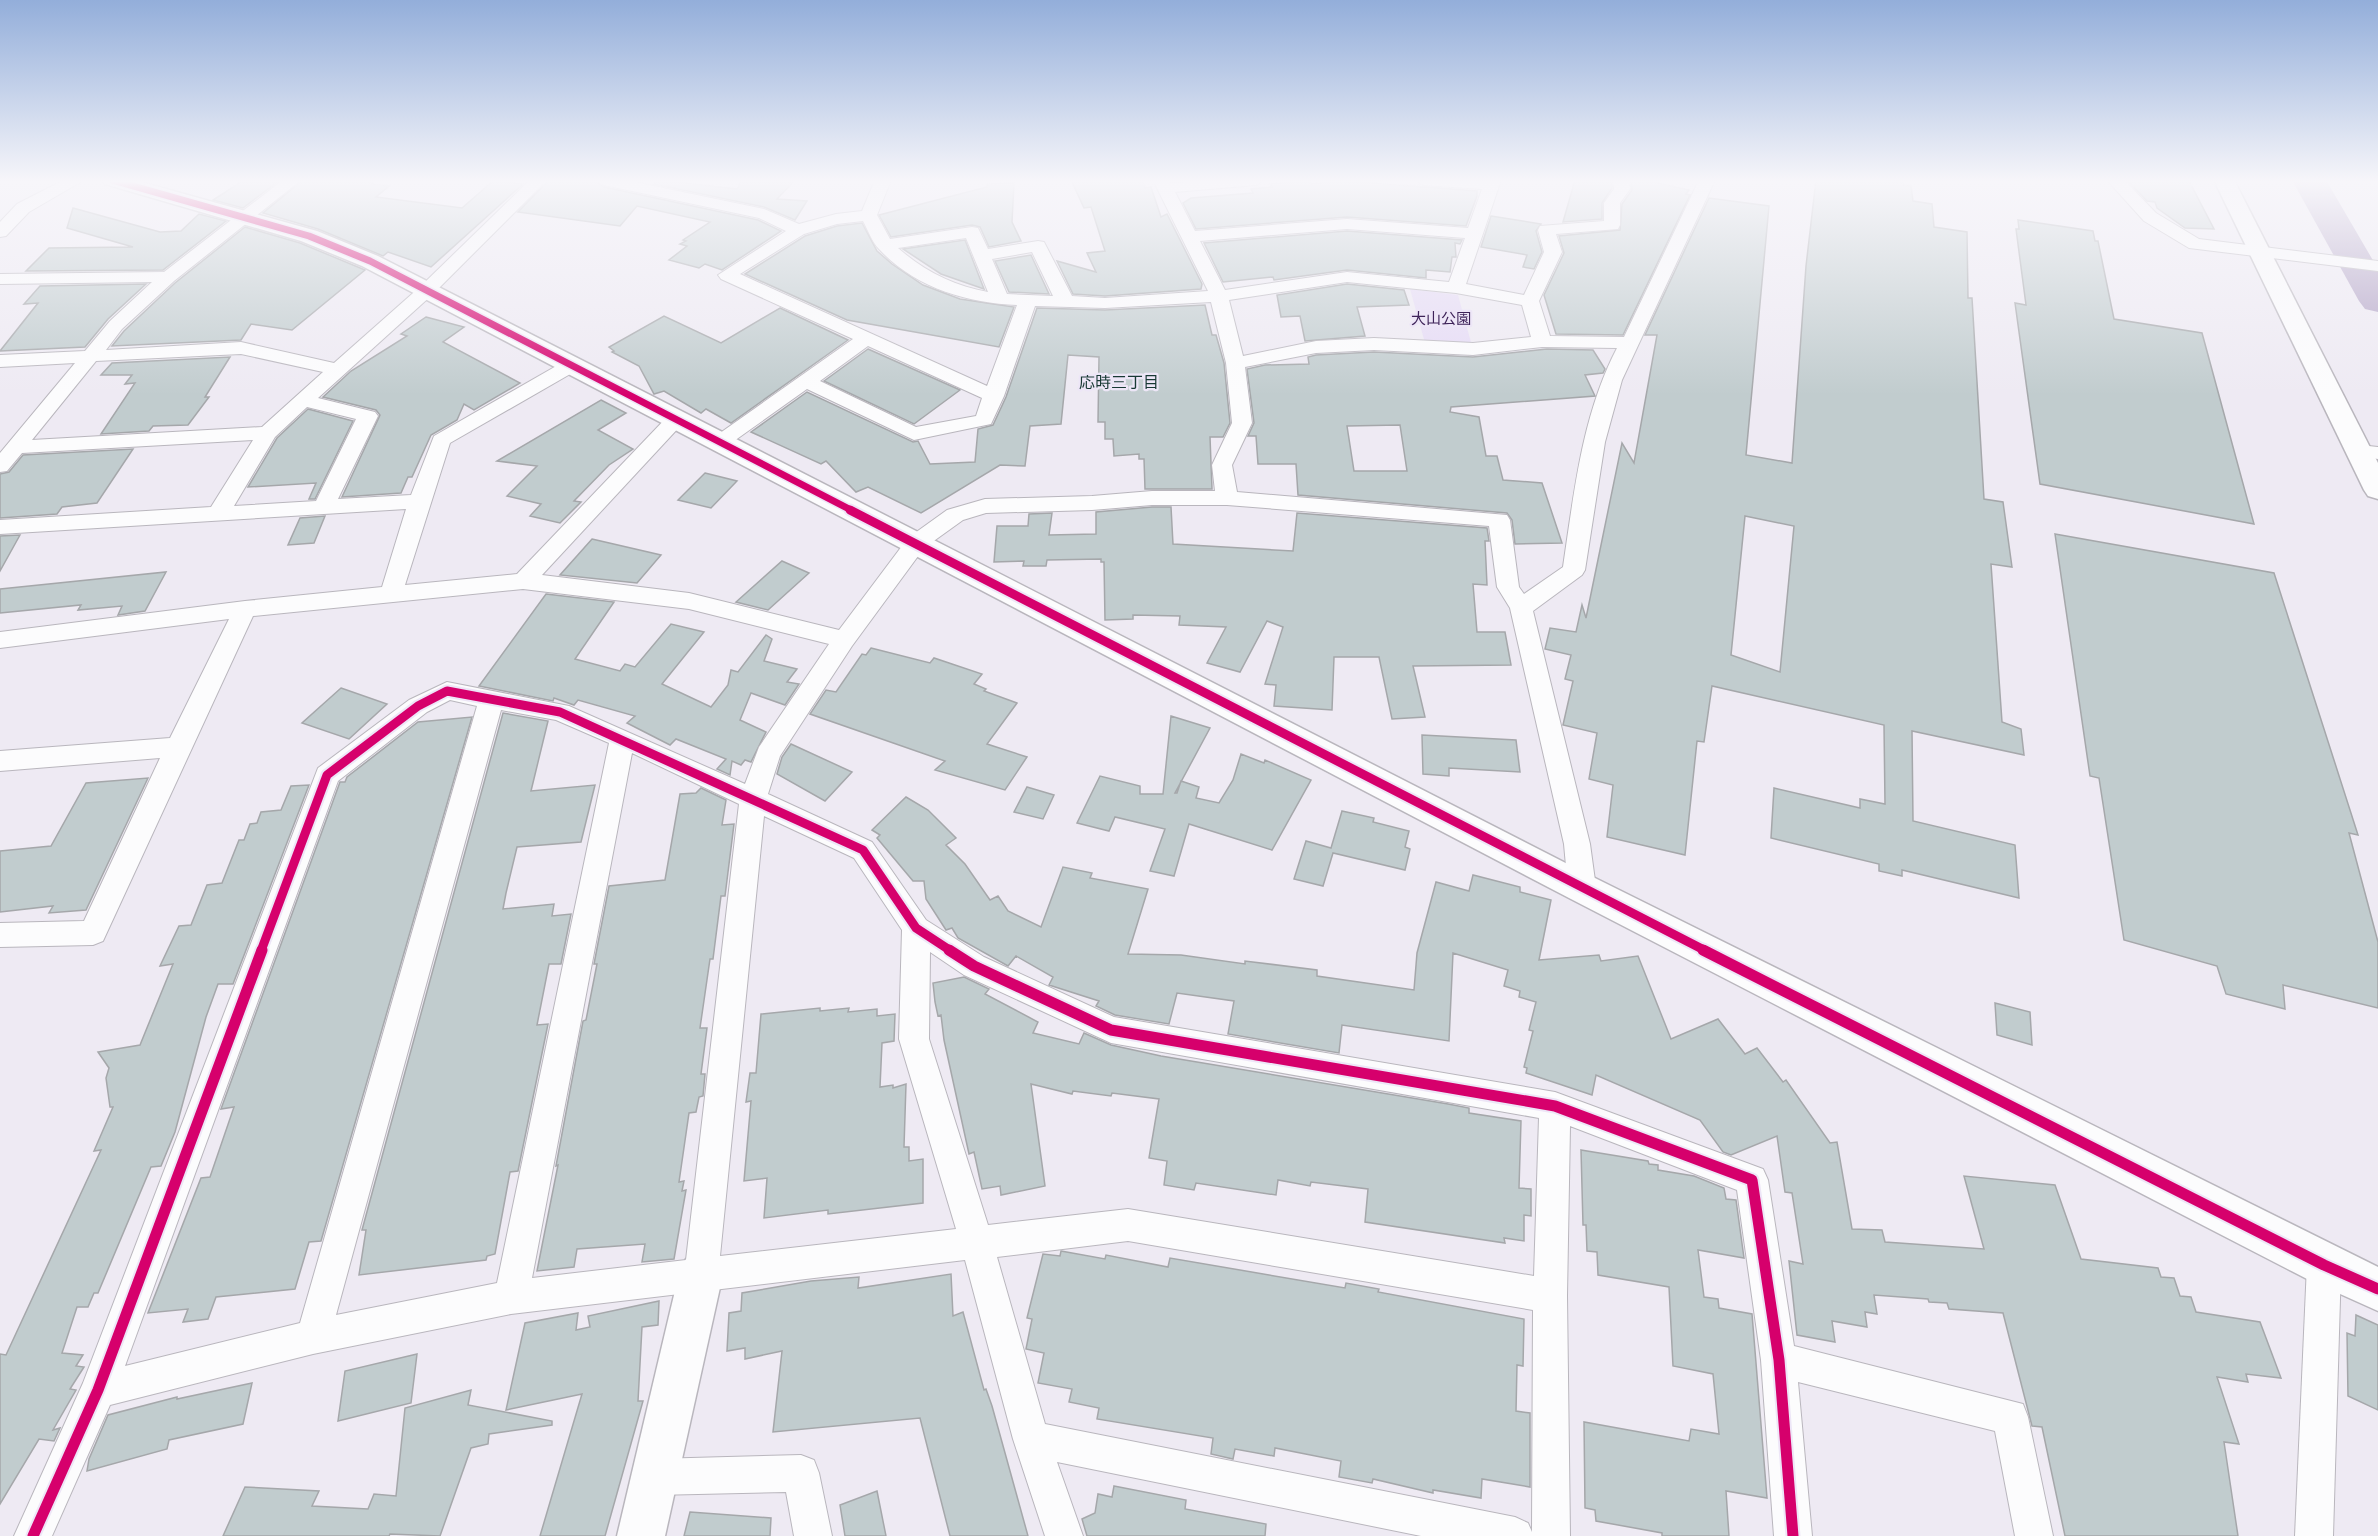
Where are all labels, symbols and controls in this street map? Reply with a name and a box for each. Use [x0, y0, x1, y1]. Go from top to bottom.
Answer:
park label: 大山公園 [1411, 309, 1471, 328]
district label: 応時三丁目 [1079, 373, 1159, 392]

